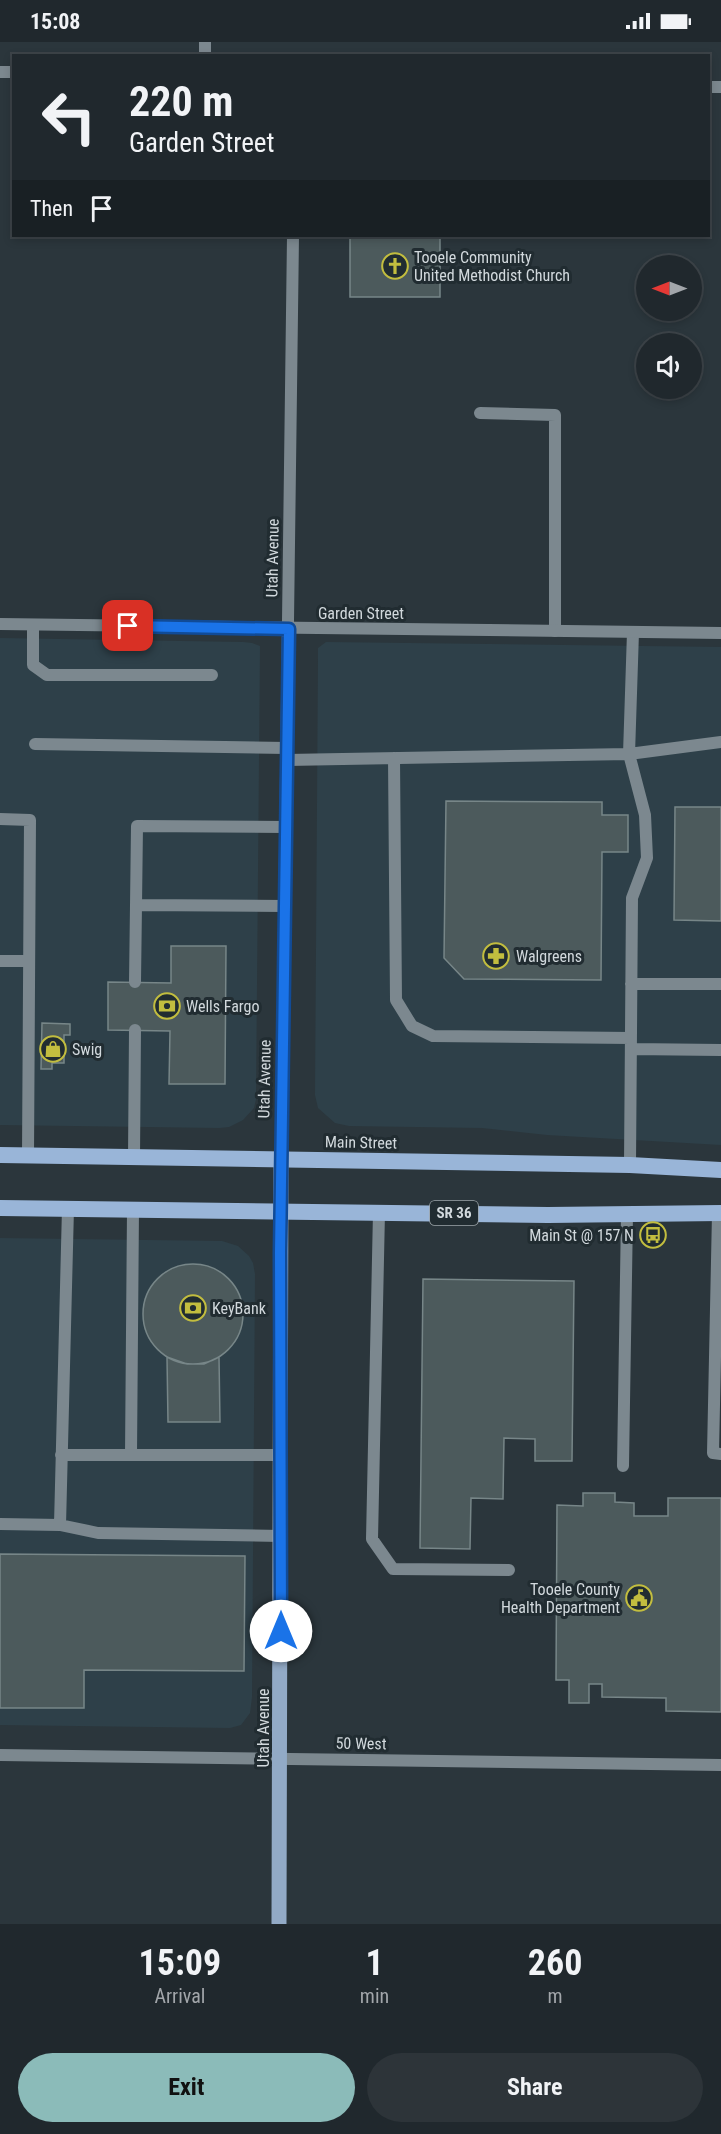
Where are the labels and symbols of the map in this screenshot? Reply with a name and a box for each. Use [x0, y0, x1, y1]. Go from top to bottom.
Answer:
place label: Tooele Community United Methodist Church [414, 248, 570, 285]
church icon: Tooele Community United Methodist Church [380, 251, 410, 281]
north arrow [636, 255, 702, 321]
street label: Utah Avenue [262, 518, 283, 598]
pin [102, 600, 153, 651]
street label: Garden Street [318, 604, 404, 623]
pharmacy icon: Walgreens [481, 941, 511, 971]
place label: Walgreens [516, 947, 582, 966]
bank icon: Wells Fargo [152, 991, 182, 1021]
place label: Wells Fargo [186, 997, 260, 1016]
shop icon: Swig [38, 1034, 68, 1064]
street label: Utah Avenue [254, 1039, 275, 1119]
place label: Swig [72, 1040, 102, 1059]
street label: Main Street [325, 1132, 398, 1153]
road number: SR 36 [430, 1201, 478, 1225]
bus stop icon: Main St @ 157 N [638, 1220, 668, 1250]
place label: Main St @ 157 N [529, 1226, 634, 1245]
bank icon: KeyBank [178, 1293, 208, 1323]
place label: KeyBank [212, 1299, 267, 1318]
place label: Tooele County Health Department [501, 1580, 620, 1617]
public building icon: Tooele County Health Department [624, 1583, 654, 1613]
position arrow [249, 1599, 313, 1663]
street label: Utah Avenue [254, 1689, 273, 1767]
street label: 50 West [335, 1734, 387, 1753]

